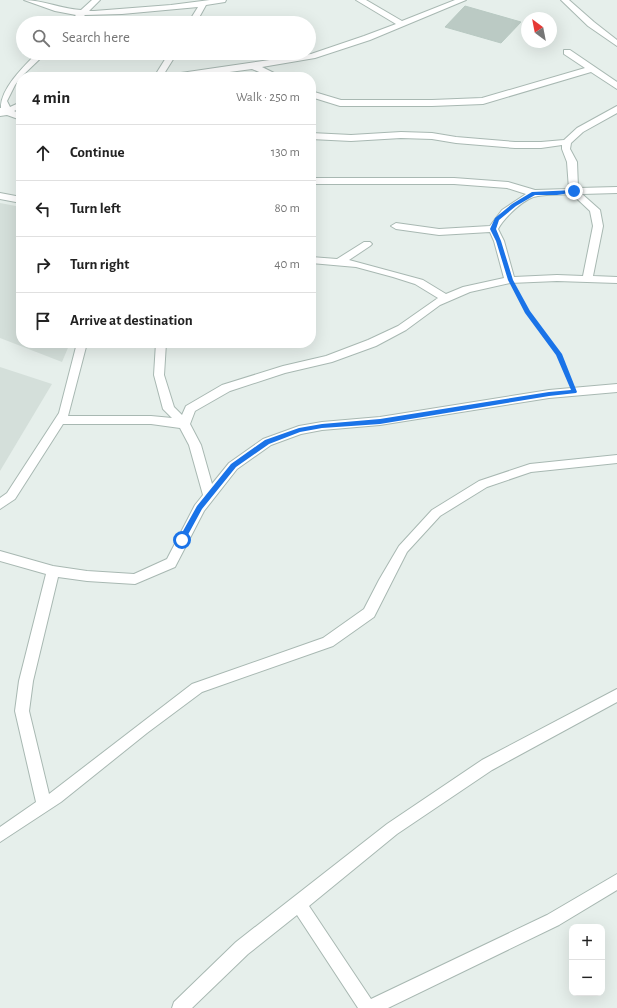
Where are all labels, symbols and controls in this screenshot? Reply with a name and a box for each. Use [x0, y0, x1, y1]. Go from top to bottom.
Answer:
north arrow [521, 12, 557, 48]
search box [16, 16, 316, 60]
icon: search [30, 27, 52, 49]
text: Search here [62, 30, 130, 45]
text: 4 min [32, 89, 70, 106]
text: Walk · 250 m [236, 91, 300, 104]
icon: ahead [32, 142, 54, 164]
text: Continue [70, 145, 125, 160]
text: 130 m [271, 146, 300, 159]
route end [565, 182, 583, 200]
icon: left [32, 198, 54, 220]
text: Turn left [70, 201, 121, 216]
text: 80 m [274, 202, 300, 215]
icon: right [32, 254, 54, 276]
text: Turn right [70, 257, 129, 272]
text: 40 m [274, 258, 300, 271]
icon: arrive [32, 310, 54, 332]
text: Arrive at destination [70, 313, 193, 328]
route start [173, 531, 191, 549]
map controls [569, 924, 605, 996]
button: + [569, 924, 605, 960]
button: − [569, 960, 605, 996]

